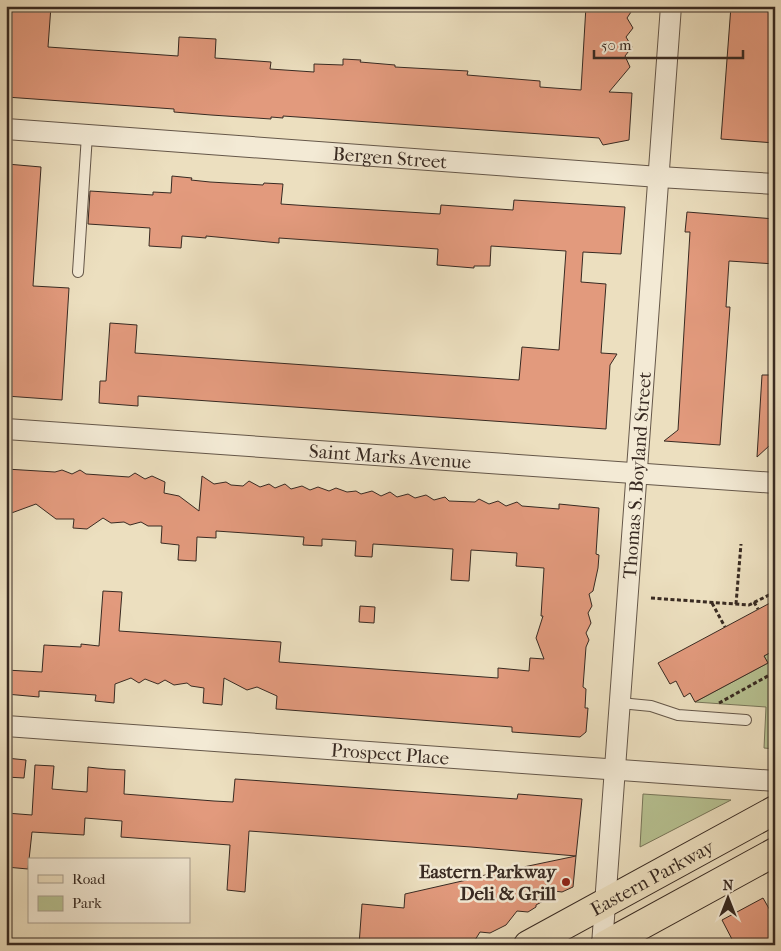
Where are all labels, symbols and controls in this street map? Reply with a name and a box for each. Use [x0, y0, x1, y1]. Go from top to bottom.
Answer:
scale bar [594, 28, 742, 60]
text: 50 m [601, 36, 632, 54]
street label: Bergen Street [332, 143, 448, 173]
street label: Thomas S. Boyland Street [619, 371, 656, 580]
street label: Saint Marks Avenue [308, 440, 472, 474]
street label: Prospect Place [330, 739, 450, 770]
street label: Eastern Parkway [587, 835, 718, 921]
legend [28, 858, 190, 924]
place label: Eastern Parkway Deli & Grill [419, 861, 557, 905]
text: Road [72, 870, 106, 888]
north arrow [704, 874, 754, 924]
marker: Eastern Parkway Deli & Grill [560, 876, 572, 888]
text: N [723, 877, 734, 894]
text: Park [72, 894, 102, 912]

